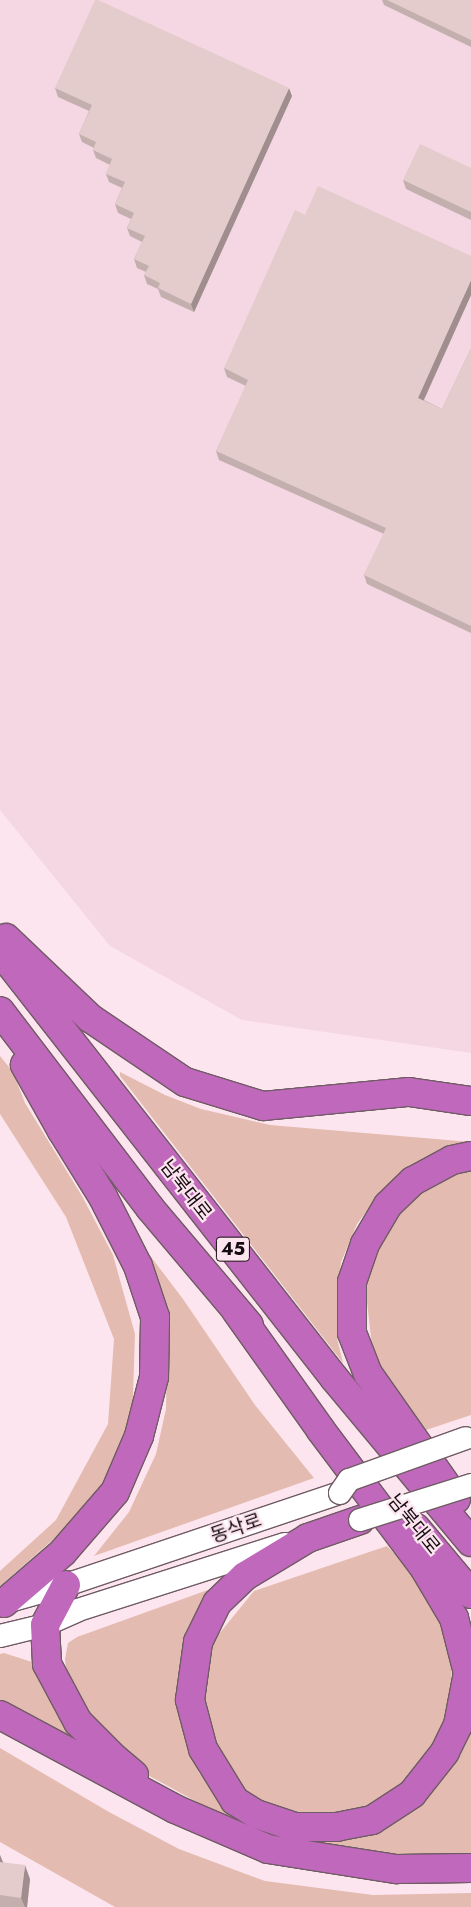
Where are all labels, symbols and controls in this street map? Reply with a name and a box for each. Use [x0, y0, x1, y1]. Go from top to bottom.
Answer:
street label: 남북대로 [155, 1155, 217, 1225]
road number: 45 [216, 1234, 250, 1264]
street label: 남북대로 [383, 1490, 445, 1558]
street label: 동삭로 [207, 1509, 265, 1547]

